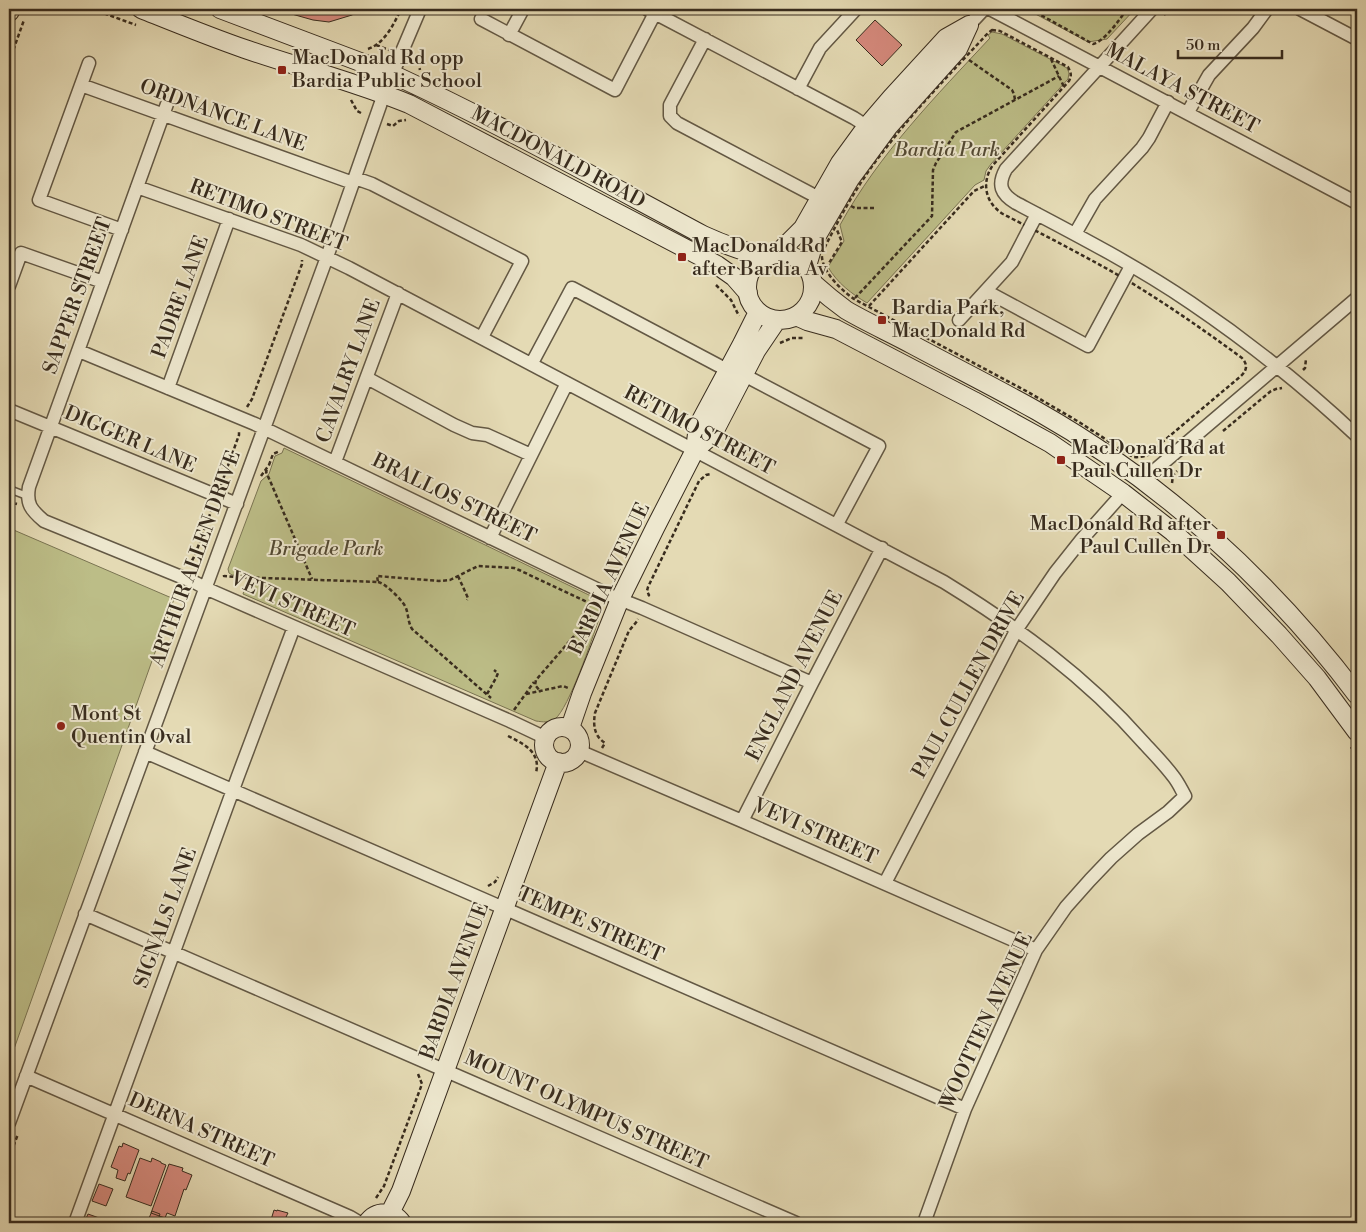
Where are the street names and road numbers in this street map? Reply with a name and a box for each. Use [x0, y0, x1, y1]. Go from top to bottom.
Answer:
street label: MALAYA STREET [1101, 38, 1263, 140]
street label: ORDNANCE LANE [136, 74, 310, 158]
street label: MACDONALD ROAD [467, 101, 649, 215]
street label: RETIMO STREET [185, 174, 351, 258]
street label: SAPPER STREET [38, 214, 118, 378]
street label: PADRE LANE [147, 232, 215, 362]
street label: CAVALRY LANE [311, 295, 387, 447]
street label: RETIMO STREET [619, 381, 779, 481]
street label: DIGGER LANE [60, 401, 200, 479]
street label: ARTHUR ALLEN DRIVE [145, 447, 247, 672]
street label: BRALLOS STREET [367, 448, 540, 550]
street label: BARDIA AVENUE [563, 499, 656, 660]
street label: VEVI STREET [225, 566, 358, 644]
street label: ENGLAND AVENUE [741, 586, 849, 766]
street label: PAUL CULLEN DRIVE [907, 587, 1031, 783]
street label: VEVI STREET [748, 793, 881, 871]
street label: SIGNALS LANE [129, 844, 203, 992]
street label: TEMPE STREET [513, 881, 667, 969]
street label: BARDIA AVENUE [415, 899, 495, 1064]
street label: WOOTTEN AVENUE [935, 928, 1039, 1114]
street label: MOUNT OLYMPUS STREET [460, 1046, 712, 1176]
street label: DERNA STREET [124, 1088, 278, 1174]

